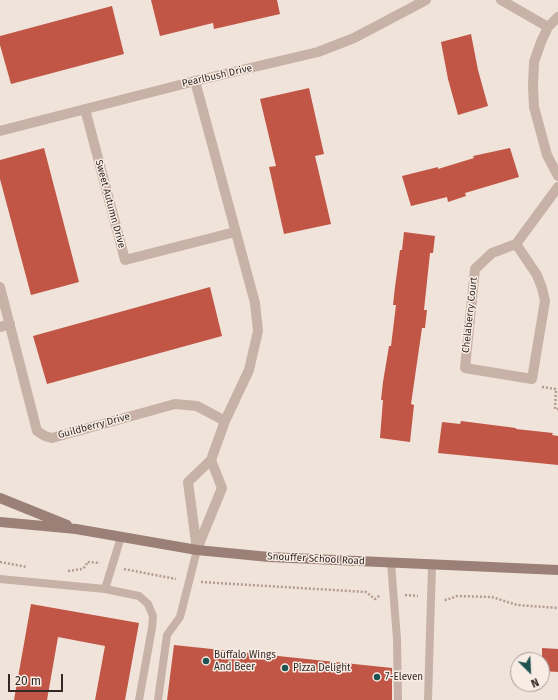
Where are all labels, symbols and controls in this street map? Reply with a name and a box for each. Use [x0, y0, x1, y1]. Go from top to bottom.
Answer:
street label: Pearlbush Drive [181, 62, 253, 90]
street label: Sweet Autumn Drive [92, 158, 128, 250]
street label: Chelaberry Court [460, 276, 480, 354]
street label: Guildberry Drive [57, 411, 131, 441]
street label: Snouffer School Road [267, 550, 365, 568]
place label: Buffalo Wings And Beer [214, 649, 276, 672]
north arrow [510, 652, 550, 692]
marker: Buffalo Wings And Beer [201, 656, 211, 666]
place label: Pizza Delight [293, 662, 351, 674]
marker: Pizza Delight [280, 663, 290, 673]
scale bar [10, 666, 65, 692]
place label: 7-Eleven [385, 671, 423, 683]
marker: 7-Eleven [372, 672, 382, 682]
text: 20 m [15, 674, 41, 688]
text: N [529, 675, 541, 690]

